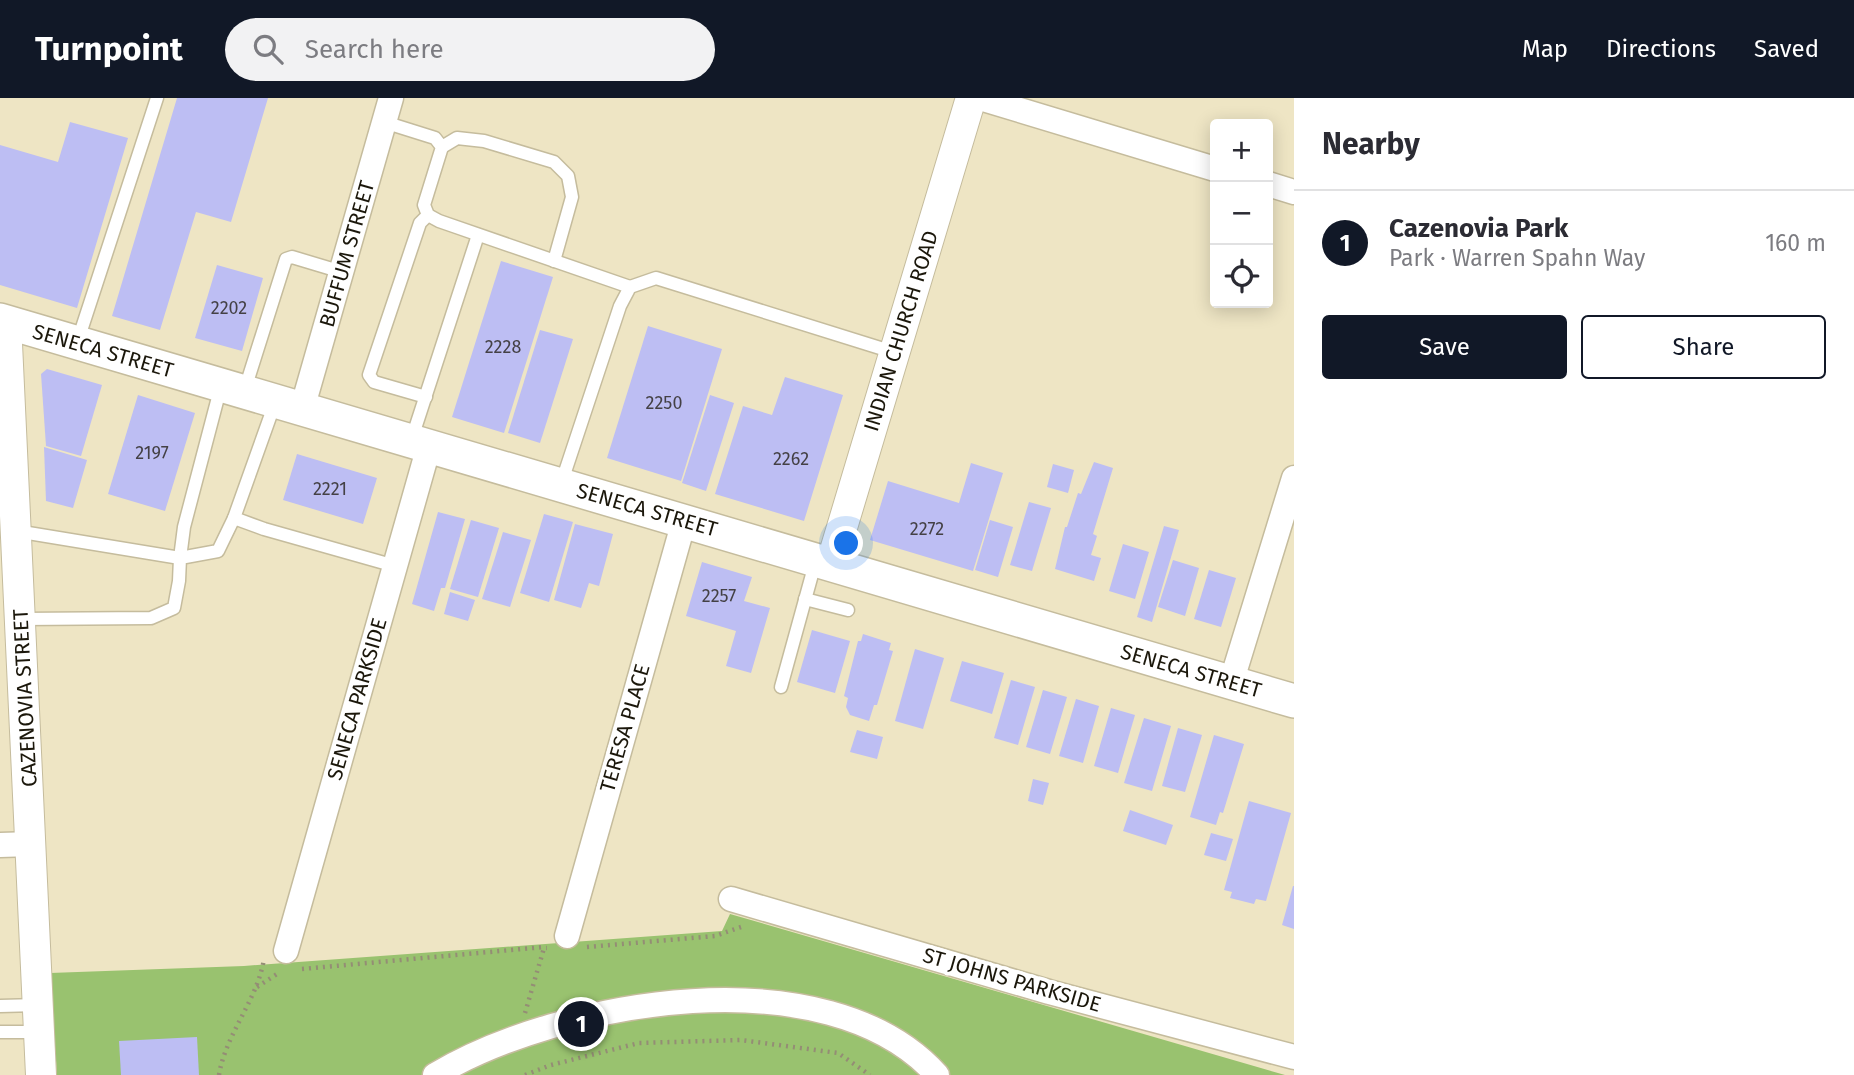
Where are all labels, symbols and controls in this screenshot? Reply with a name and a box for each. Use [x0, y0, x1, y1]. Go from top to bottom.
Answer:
search box [225, 18, 715, 81]
text: Turnpoint [35, 29, 183, 69]
icon: search [249, 30, 287, 68]
text: Search here [305, 34, 444, 65]
text: Map [1522, 35, 1568, 63]
text: Directions [1606, 35, 1716, 63]
text: Saved [1754, 35, 1819, 63]
map controls [1210, 119, 1273, 308]
button: + [1210, 119, 1273, 182]
text: Nearby [1322, 126, 1420, 162]
street label: BUFFUM STREET [314, 178, 380, 330]
button: − [1210, 182, 1273, 245]
text: Cazenovia Park [1389, 213, 1568, 244]
street label: INDIAN CHURCH ROAD [858, 227, 944, 435]
text: 1 [1340, 229, 1350, 257]
text: 160 m [1765, 229, 1826, 257]
text: Park · Warren Spahn Way [1389, 244, 1645, 272]
button: locate [1210, 245, 1273, 308]
house number: 2202 [211, 297, 247, 319]
button: Save [1322, 315, 1567, 379]
button: Share [1581, 315, 1826, 379]
street label: SENECA STREET [30, 318, 177, 384]
house number: 2228 [485, 336, 521, 358]
house number: 2250 [646, 392, 682, 414]
house number: 2197 [135, 442, 169, 464]
house number: 2262 [773, 448, 809, 470]
street label: SENECA STREET [574, 477, 721, 543]
house number: 2221 [313, 478, 347, 500]
house number: 2272 [910, 518, 944, 540]
your location [829, 526, 863, 560]
house number: 2257 [702, 585, 736, 607]
street label: CAZENOVIA STREET [7, 608, 43, 788]
street label: SENECA PARKSIDE [321, 615, 393, 783]
street label: SENECA STREET [1118, 638, 1265, 704]
street label: TERESA PLACE [594, 661, 656, 795]
street label: ST JOHNS PARKSIDE [920, 942, 1104, 1018]
pin: 1 [558, 998, 604, 1050]

